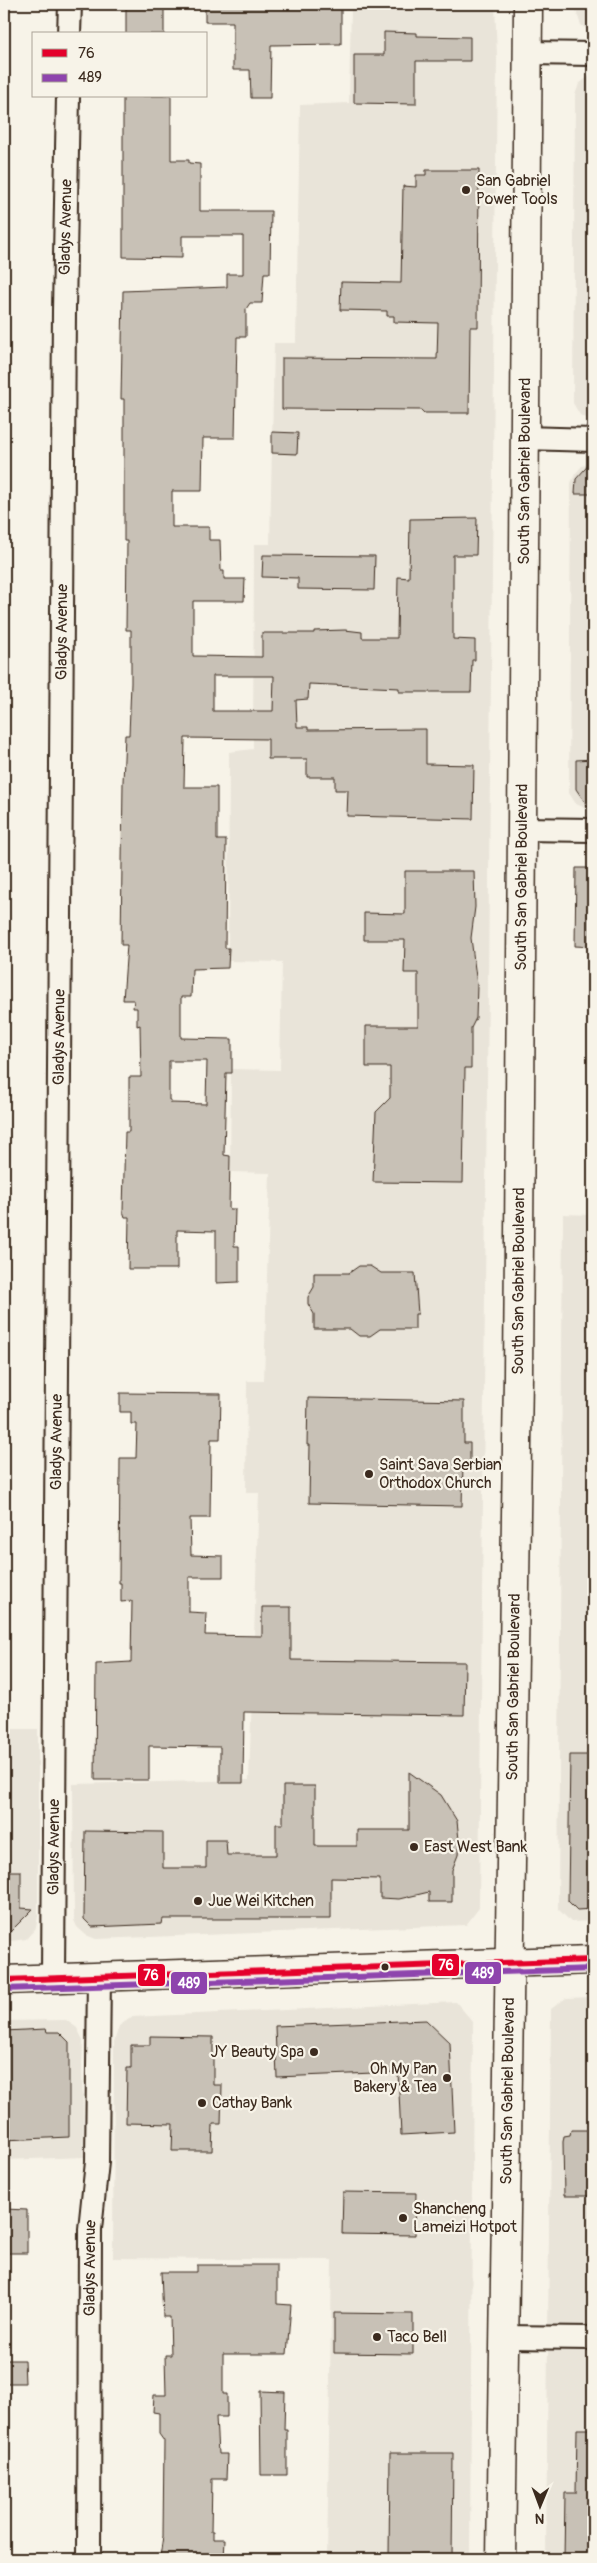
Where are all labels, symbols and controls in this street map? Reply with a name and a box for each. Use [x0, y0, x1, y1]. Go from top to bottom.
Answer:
legend [32, 32, 208, 98]
text: 76 [78, 44, 95, 63]
text: 489 [78, 68, 102, 87]
place label: San Gabriel Power Tools [476, 171, 557, 209]
street label: Gladys Avenue [55, 179, 76, 275]
marker: San Gabriel Power Tools [460, 184, 472, 196]
street label: South San Gabriel Boulevard [514, 377, 535, 565]
street label: Gladys Avenue [52, 584, 72, 680]
street label: South San Gabriel Boulevard [511, 783, 532, 971]
street label: Gladys Avenue [49, 989, 70, 1085]
street label: South San Gabriel Boulevard [508, 1187, 529, 1375]
street label: Gladys Avenue [46, 1394, 67, 1490]
place label: Saint Sava Serbian Orthodox Church [379, 1455, 502, 1493]
marker: Saint Sava Serbian Orthodox Church [363, 1468, 375, 1480]
street label: South San Gabriel Boulevard [502, 1593, 525, 1781]
street label: Gladys Avenue [44, 1799, 64, 1895]
place label: East West Bank [424, 1837, 528, 1857]
marker: East West Bank [408, 1841, 420, 1853]
place label: Jue Wei Kitchen [208, 1891, 314, 1911]
marker: Jue Wei Kitchen [192, 1895, 204, 1907]
line badge: 76 [431, 1953, 460, 1977]
text: 76 [438, 1957, 454, 1974]
line badge: 489 [464, 1961, 502, 1985]
unlabelled marker [380, 1962, 390, 1972]
line badge: 76 [137, 1963, 166, 1987]
text: 489 [472, 1965, 494, 1982]
text: 76 [143, 1967, 159, 1984]
line badge: 489 [170, 1971, 208, 1995]
text: 489 [178, 1975, 200, 1992]
street label: South San Gabriel Boulevard [496, 1997, 519, 2185]
place label: JY Beauty Spa [210, 2042, 304, 2062]
marker: JY Beauty Spa [308, 2046, 320, 2058]
place label: Oh My Pan Bakery & Tea [353, 2059, 437, 2097]
marker: Oh My Pan Bakery & Tea [441, 2072, 453, 2084]
place label: Cathay Bank [212, 2093, 293, 2113]
marker: Cathay Bank [196, 2097, 208, 2109]
place label: Shancheng Lameizi Hotpot [413, 2199, 517, 2237]
marker: Shancheng Lameizi Hotpot [397, 2212, 409, 2224]
street label: Gladys Avenue [80, 2219, 101, 2316]
place label: Taco Bell [387, 2327, 447, 2347]
marker: Taco Bell [371, 2331, 383, 2343]
north arrow [514, 2480, 564, 2530]
text: N [535, 2510, 545, 2527]

